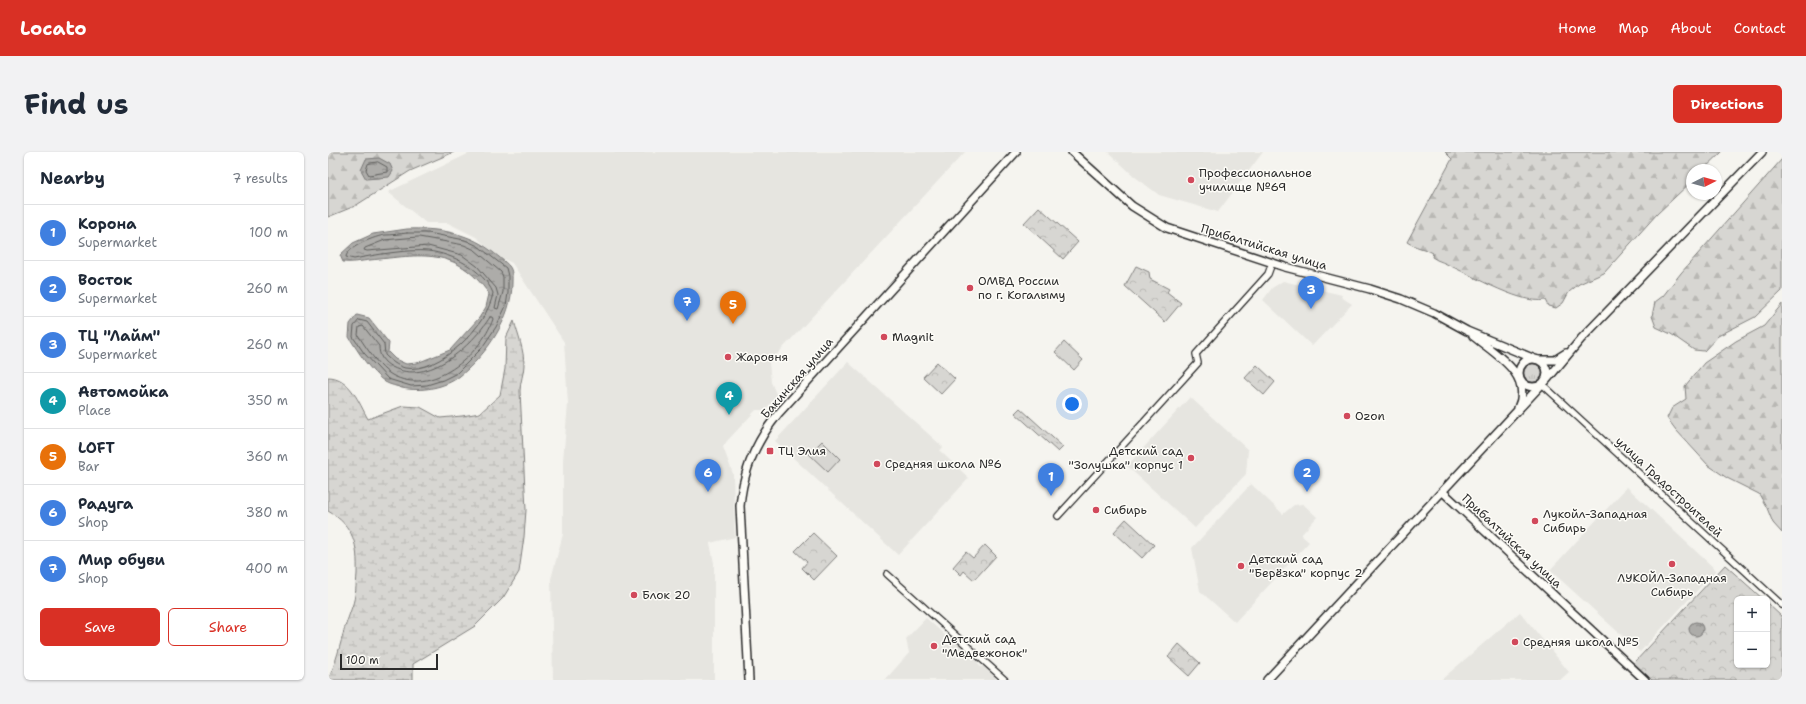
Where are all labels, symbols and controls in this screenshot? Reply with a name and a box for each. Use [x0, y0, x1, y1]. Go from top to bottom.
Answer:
text: Locato [20, 16, 87, 41]
text: Home [1558, 19, 1597, 37]
text: Map [1619, 19, 1649, 37]
text: About [1671, 19, 1712, 37]
text: Contact [1734, 19, 1786, 37]
text: Find us [24, 85, 129, 123]
button: Directions [1673, 85, 1782, 123]
north arrow [1686, 164, 1722, 200]
place label: Профессиональное училище №69 [1199, 165, 1312, 195]
text: Nearby [40, 167, 105, 189]
text: 7 results [232, 170, 288, 187]
marker: Профессиональное училище №69 [1186, 175, 1196, 185]
text: Корона [78, 214, 136, 234]
street label: Прибалтийская улица [1199, 220, 1330, 274]
text: 1 [50, 224, 56, 241]
text: 100 m [249, 224, 288, 241]
text: Supermarket [78, 234, 157, 251]
text: Восток [78, 270, 132, 290]
place label: ОМВД России по г. Когалыму [978, 273, 1065, 303]
pin: 3 [1298, 276, 1324, 309]
text: 2 [48, 280, 58, 297]
text: 260 m [246, 280, 288, 297]
marker: ОМВД России по г. Когалыму [965, 283, 975, 293]
pin: 7 [674, 288, 700, 321]
text: Supermarket [78, 290, 157, 307]
pin: 5 [720, 291, 746, 324]
text: ТЦ "Лайм" [78, 326, 160, 346]
place label: Magnit [892, 329, 934, 345]
marker: Magnit [879, 332, 889, 342]
street label: Бакинская улица [757, 334, 837, 422]
text: 3 [48, 336, 58, 353]
text: 260 m [246, 336, 288, 353]
text: Supermarket [78, 346, 157, 363]
place label: Жаровня [736, 349, 788, 365]
marker: Жаровня [723, 352, 733, 362]
text: Автомойка [78, 382, 168, 402]
pin: 4 [716, 382, 742, 415]
text: 4 [48, 392, 58, 409]
text: 350 m [247, 392, 288, 409]
your location [1062, 394, 1082, 414]
text: Place [78, 402, 111, 419]
place label: Ozon [1355, 408, 1385, 424]
marker: Ozon [1342, 411, 1352, 421]
street label: улица Градостроителей [1612, 433, 1726, 541]
text: LOFT [78, 438, 115, 458]
place label: ТЦ Элия [778, 443, 826, 459]
place label: Детский сад "Золушка" корпус 1 [1069, 443, 1183, 473]
marker: ТЦ Элия [765, 446, 775, 456]
text: 5 [49, 448, 57, 465]
text: 360 m [246, 448, 288, 465]
marker: Детский сад "Золушка" корпус 1 [1186, 453, 1196, 463]
place label: Средняя школа №6 [885, 456, 1002, 472]
text: Bar [78, 458, 100, 475]
pin: 6 [695, 459, 721, 492]
marker: Средняя школа №6 [872, 459, 882, 469]
pin: 2 [1294, 459, 1320, 492]
pin: 1 [1038, 463, 1064, 496]
street label: Прибалтийская улица [1459, 490, 1566, 592]
text: Радуга [78, 494, 133, 514]
place label: Сибирь [1104, 502, 1147, 518]
text: 6 [48, 504, 58, 521]
text: 380 m [246, 504, 288, 521]
marker: Сибирь [1091, 505, 1101, 515]
place label: Лукойл-Западная Сибирь [1543, 506, 1647, 536]
text: Shop [78, 514, 108, 531]
marker: Лукойл-Западная Сибирь [1530, 516, 1540, 526]
text: Мир обуви [78, 550, 165, 570]
place label: Детский сад "Берёзка" корпус 2 [1249, 551, 1363, 581]
marker: ЛУКОЙЛ-Западная Сибирь [1667, 559, 1677, 569]
text: 7 [48, 560, 58, 577]
text: 400 m [245, 560, 288, 577]
marker: Детский сад "Берёзка" корпус 2 [1236, 561, 1246, 571]
text: Shop [78, 570, 108, 587]
place label: ЛУКОЙЛ-Западная Сибирь [1617, 570, 1727, 600]
place label: Блок 20 [642, 587, 690, 603]
marker: Блок 20 [629, 590, 639, 600]
map controls [1734, 596, 1770, 668]
button: + [1734, 596, 1770, 632]
button: Save [40, 608, 160, 646]
button: Share [168, 608, 288, 646]
place label: Детский сад "Медвежонок" [942, 631, 1027, 661]
button: − [1734, 632, 1770, 668]
place label: Средняя школа №5 [1523, 634, 1639, 650]
marker: Средняя школа №5 [1510, 637, 1520, 647]
marker: Детский сад "Медвежонок" [929, 641, 939, 651]
scale bar [340, 652, 438, 671]
text: 100 m [346, 653, 379, 668]

